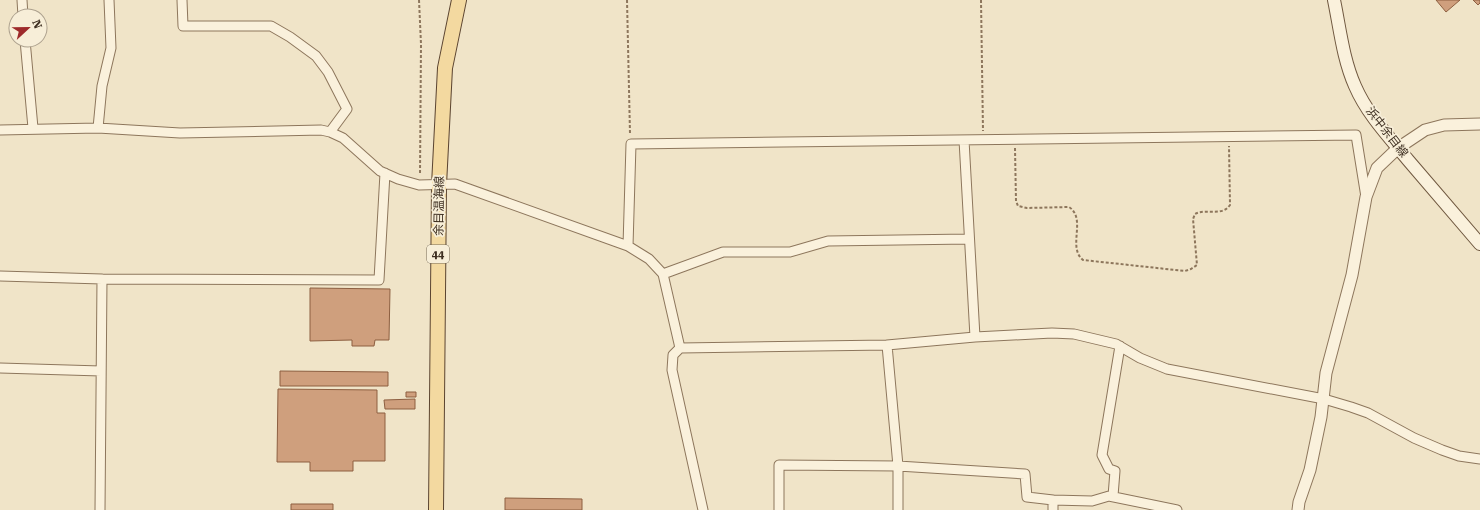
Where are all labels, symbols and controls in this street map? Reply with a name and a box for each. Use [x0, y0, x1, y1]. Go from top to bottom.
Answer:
north arrow [8, 8, 48, 48]
text: N [29, 18, 45, 31]
street label: 浜中余目線 [1363, 104, 1411, 160]
street label: 余目温海線 [431, 176, 447, 236]
road number: 44 [427, 245, 449, 263]

